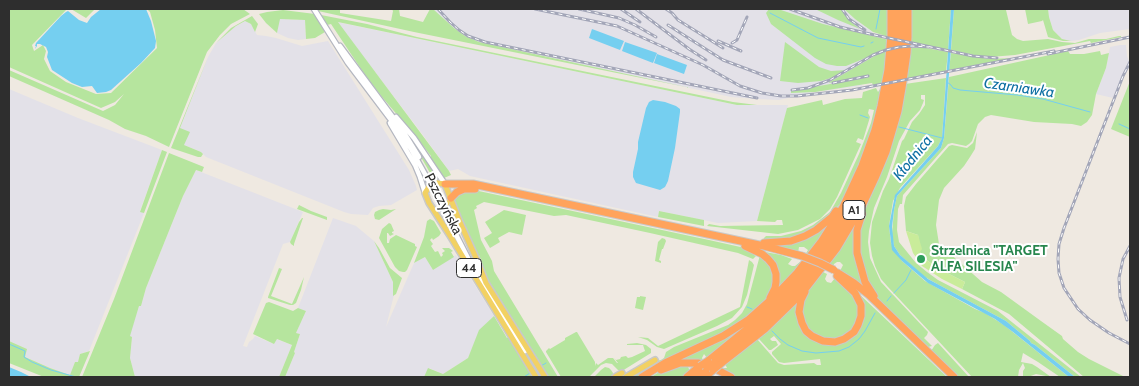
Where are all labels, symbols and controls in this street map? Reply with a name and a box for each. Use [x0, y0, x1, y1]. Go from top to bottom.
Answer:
water label: Czarniawka [983, 74, 1055, 102]
water label: Kłodnica [889, 132, 937, 184]
street label: Pszczyńska [420, 170, 466, 238]
road number: A1 [843, 200, 865, 220]
place label: Strzelnica "TARGET ALFA SILESIA" [931, 243, 1048, 276]
marker: Strzelnica "TARGET ALFA SILESIA" [915, 253, 927, 265]
road number: 44 [456, 258, 482, 278]

